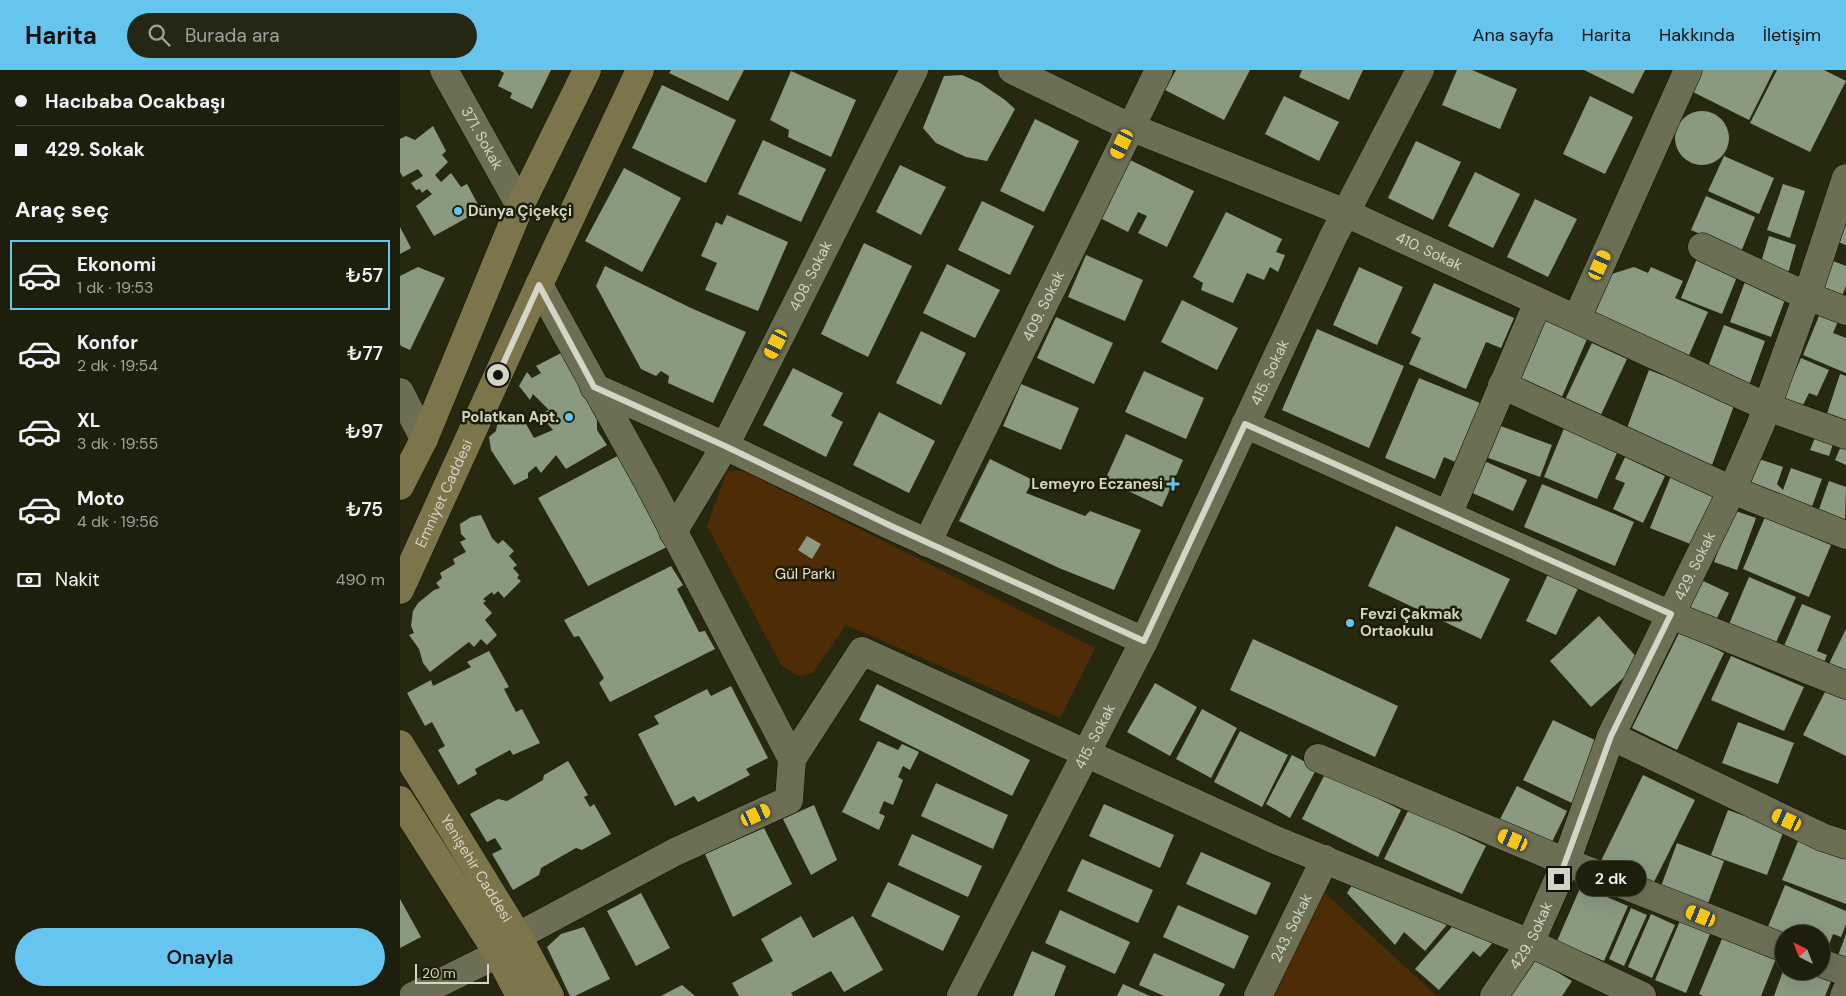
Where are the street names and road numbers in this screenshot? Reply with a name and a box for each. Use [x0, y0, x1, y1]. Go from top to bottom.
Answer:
street label: 371. Sokak [456, 103, 508, 174]
street label: 410. Sokak [1392, 227, 1466, 275]
street label: 408. Sokak [784, 237, 837, 314]
street label: 409. Sokak [1018, 267, 1069, 345]
street label: 415. Sokak [1246, 336, 1294, 409]
street label: Emniyet Caddesi [411, 436, 477, 551]
street label: 429. Sokak [1669, 528, 1720, 604]
street label: 415. Sokak [1070, 700, 1120, 773]
street label: Yenişehir Caddesi [436, 811, 517, 926]
street label: 243. Sokak [1266, 890, 1317, 965]
street label: 429. Sokak [1505, 898, 1557, 974]

